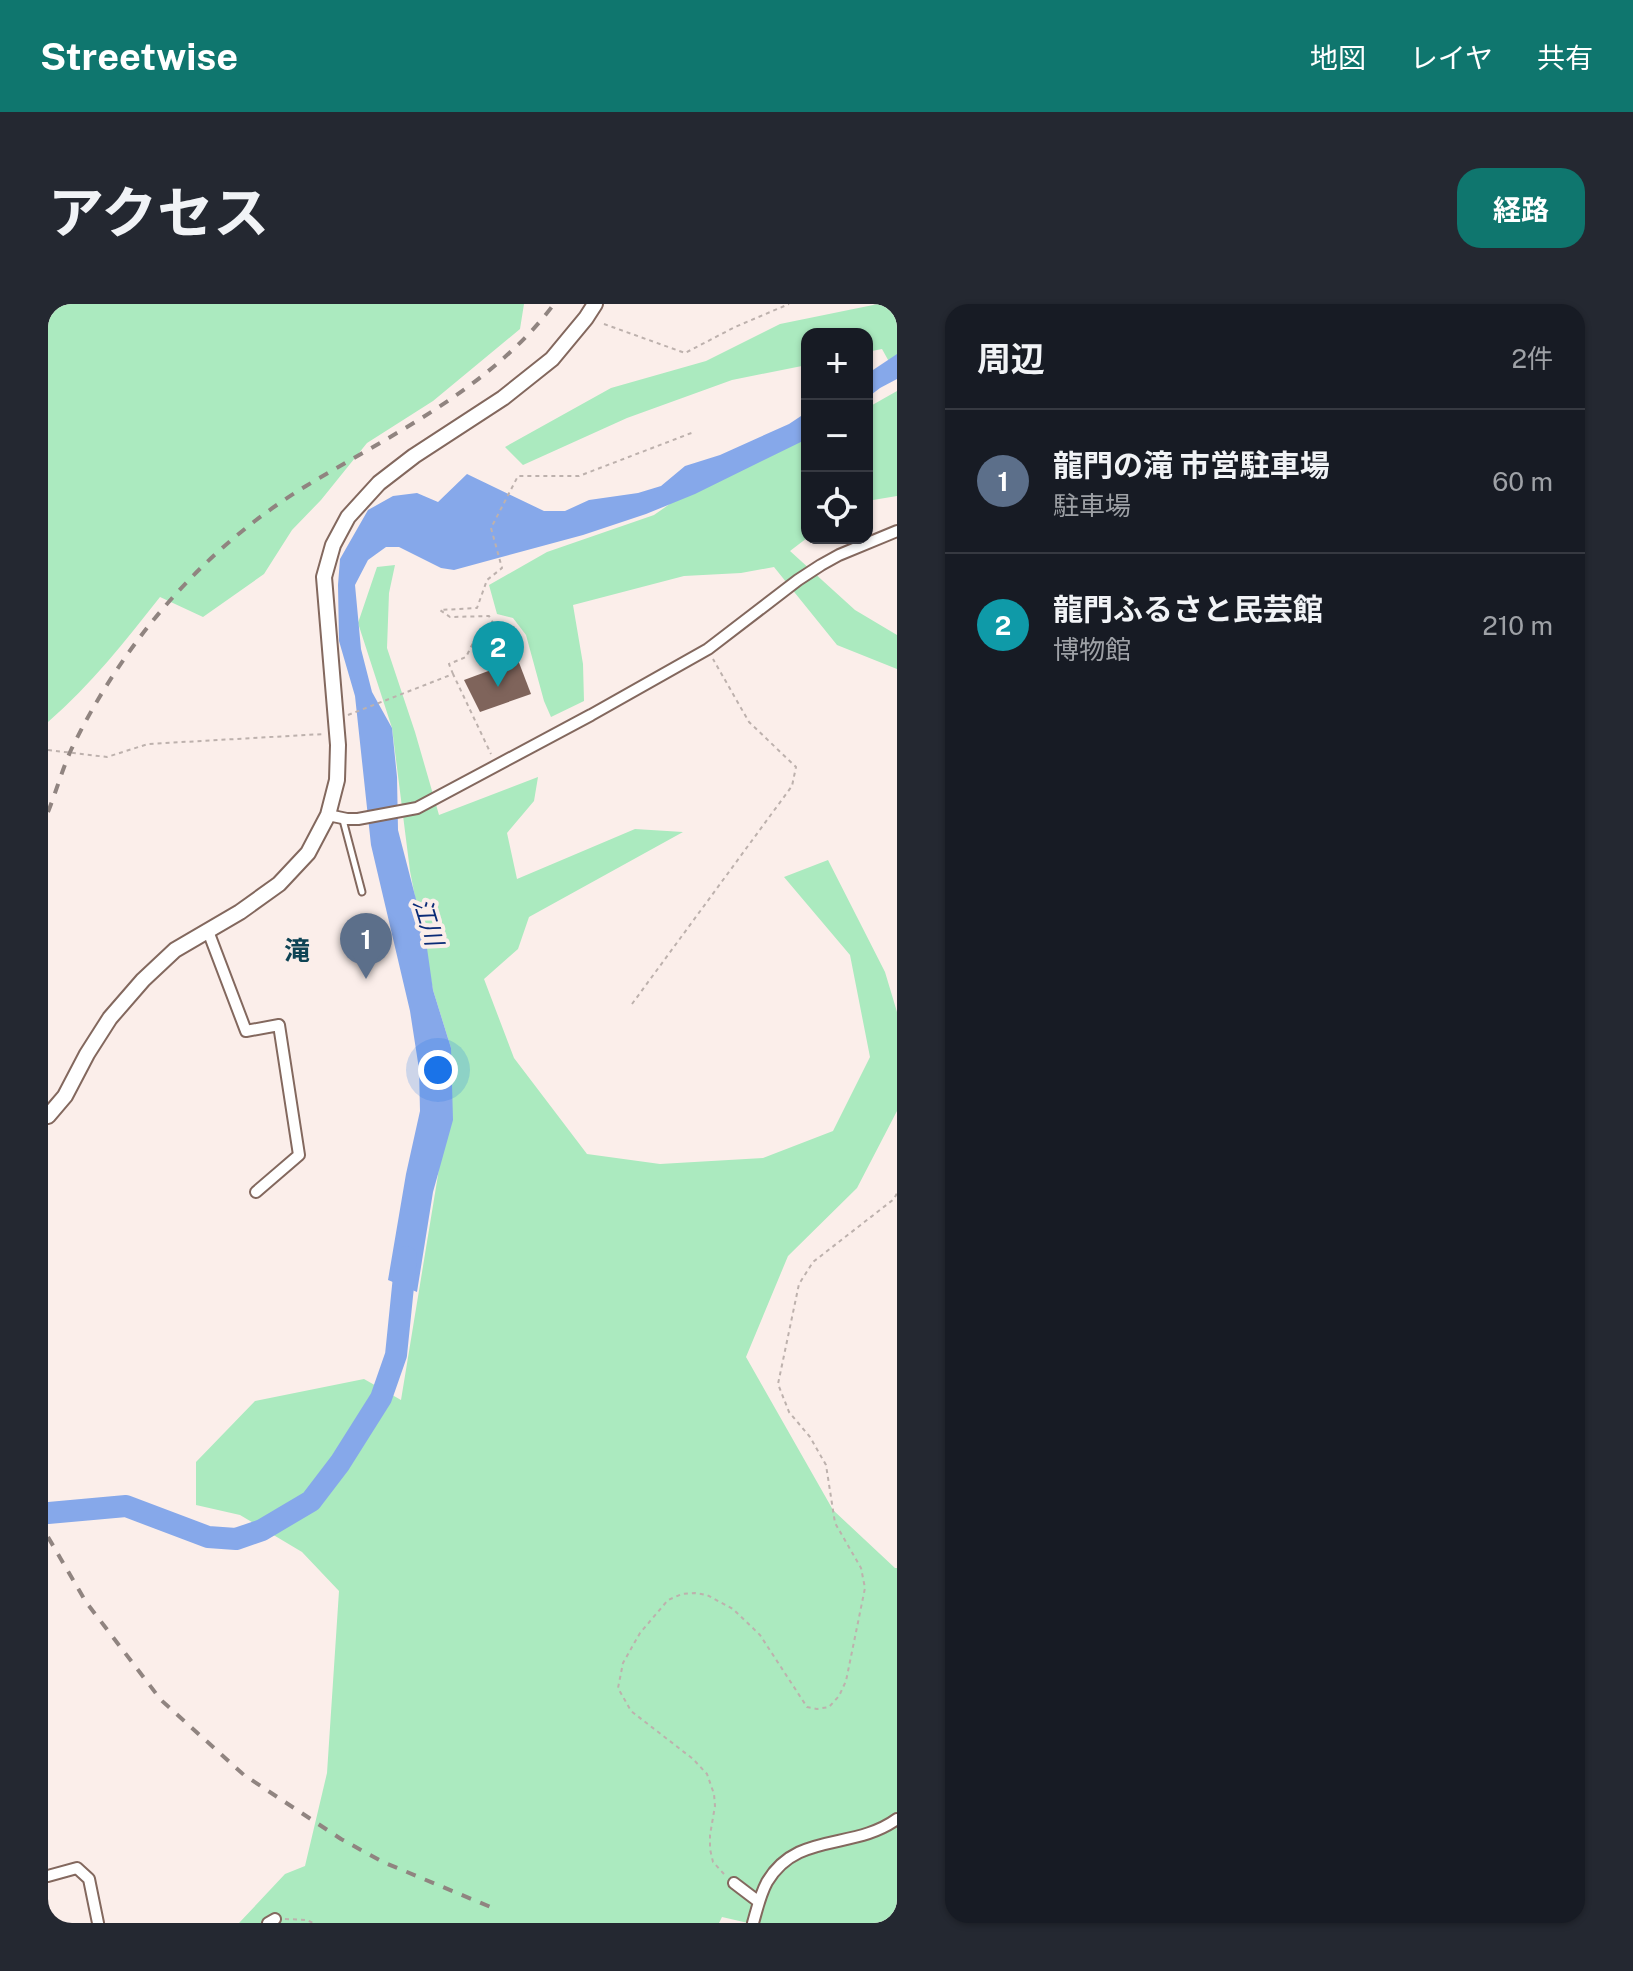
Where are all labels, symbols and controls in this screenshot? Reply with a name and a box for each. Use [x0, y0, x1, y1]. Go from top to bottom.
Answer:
text: Streetwise [40, 34, 238, 79]
text: 地図 [1310, 41, 1366, 74]
text: レイヤ [1410, 41, 1493, 74]
text: 共有 [1537, 41, 1593, 74]
button: 経路 [1457, 168, 1585, 248]
text: アクセス [48, 180, 269, 246]
map controls [801, 328, 873, 544]
button: + [801, 328, 873, 400]
text: 周辺 [977, 339, 1045, 379]
text: 2件 [1512, 343, 1553, 374]
button: − [801, 400, 873, 472]
text: 龍門の滝 市営駐車場 [1053, 447, 1330, 483]
text: 1 [997, 466, 1009, 497]
text: 60 m [1492, 466, 1553, 497]
button: locate [801, 472, 873, 544]
text: 駐車場 [1053, 490, 1131, 521]
text: 龍門ふるさと民芸館 [1053, 591, 1323, 627]
text: 2 [995, 610, 1011, 641]
text: 210 m [1482, 610, 1553, 641]
pin: 2 [472, 621, 524, 687]
text: 博物館 [1053, 634, 1131, 665]
water label: 江川 [409, 895, 450, 952]
pin: 1 [340, 913, 392, 979]
district label: 滝 [284, 935, 310, 966]
your location [418, 1050, 458, 1090]

